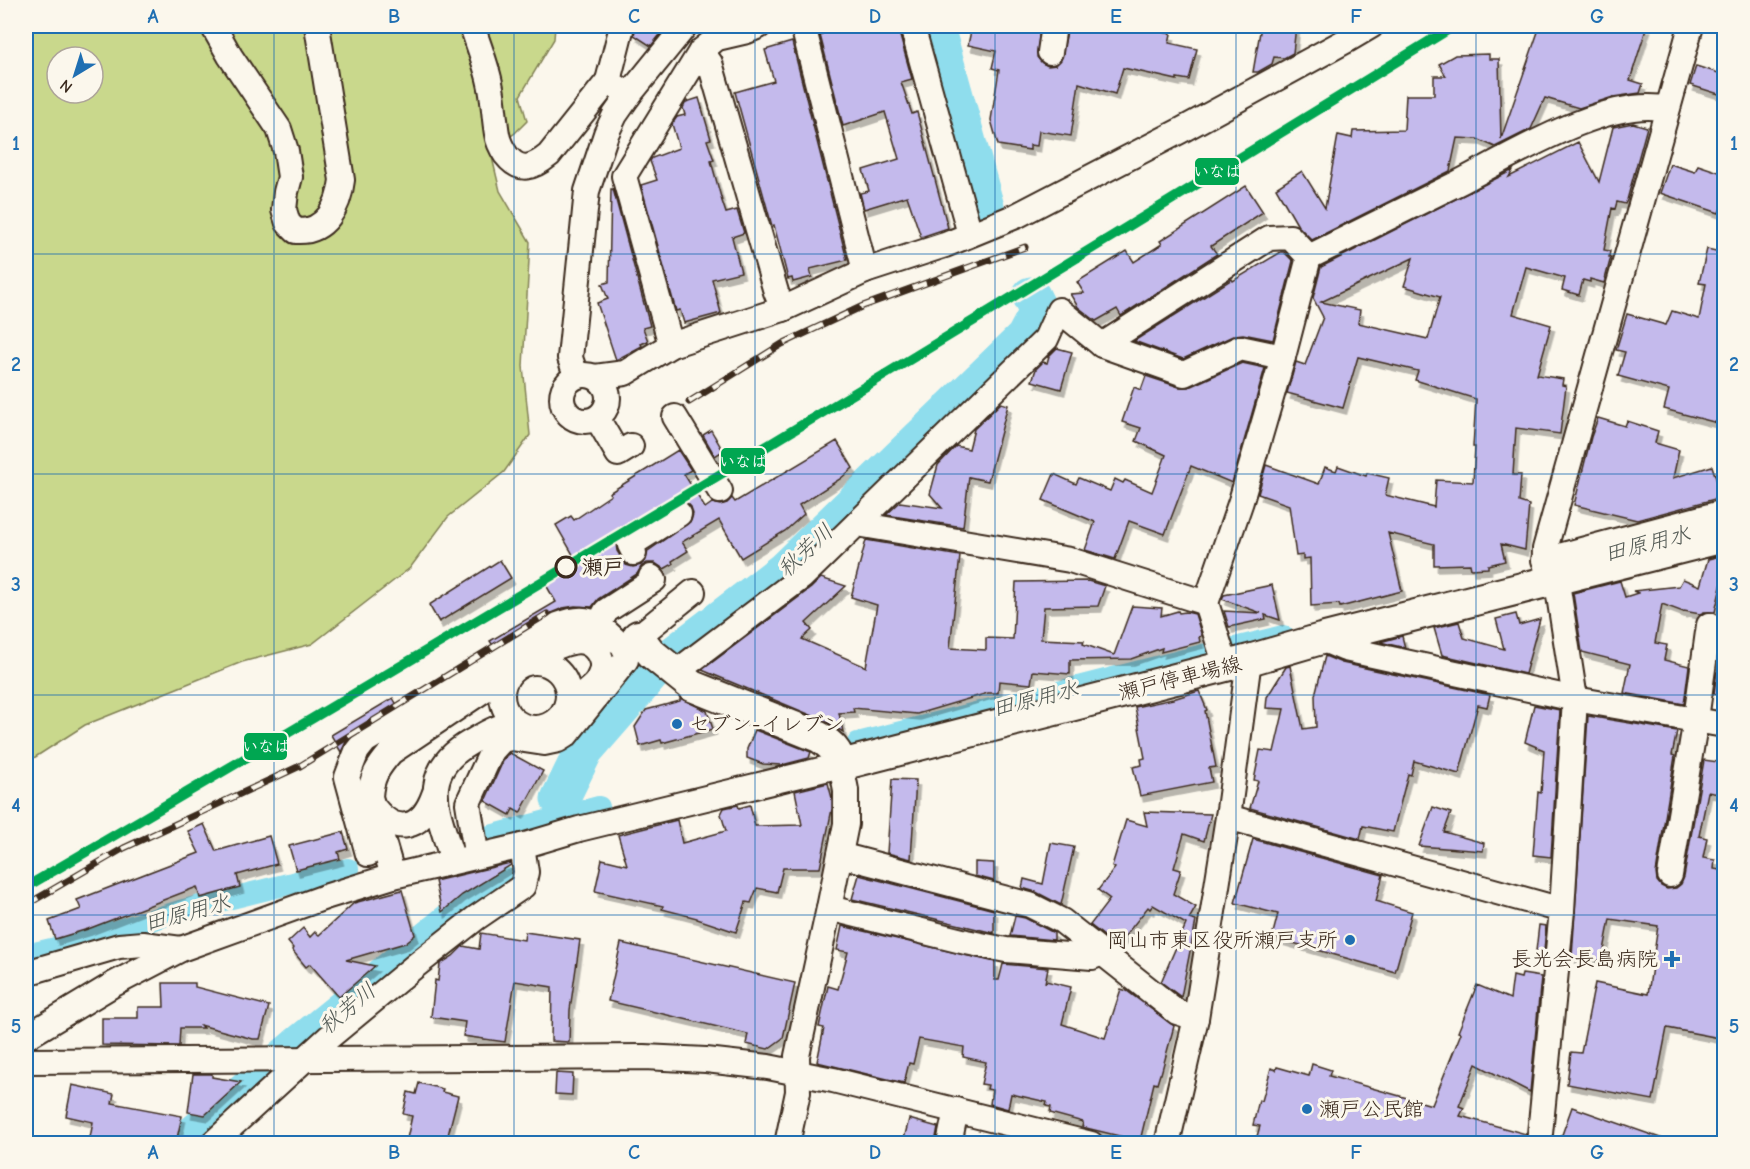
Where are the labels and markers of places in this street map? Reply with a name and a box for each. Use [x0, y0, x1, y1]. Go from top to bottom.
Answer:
place label: 瀬戸 [582, 555, 624, 579]
marker: 瀬戸 [555, 556, 577, 578]
place label: セブン-イレブン [689, 712, 844, 736]
marker: セブン-イレブン [670, 717, 684, 731]
place label: 岡山市東区役所瀬戸支所 [1107, 928, 1338, 952]
marker: 岡山市東区役所瀬戸支所 [1343, 933, 1357, 947]
place label: 長光会長島病院 [1511, 947, 1658, 971]
marker: 長光会長島病院 [1663, 950, 1681, 968]
place label: 瀬戸公民館 [1319, 1097, 1424, 1121]
marker: 瀬戸公民館 [1300, 1102, 1314, 1116]

